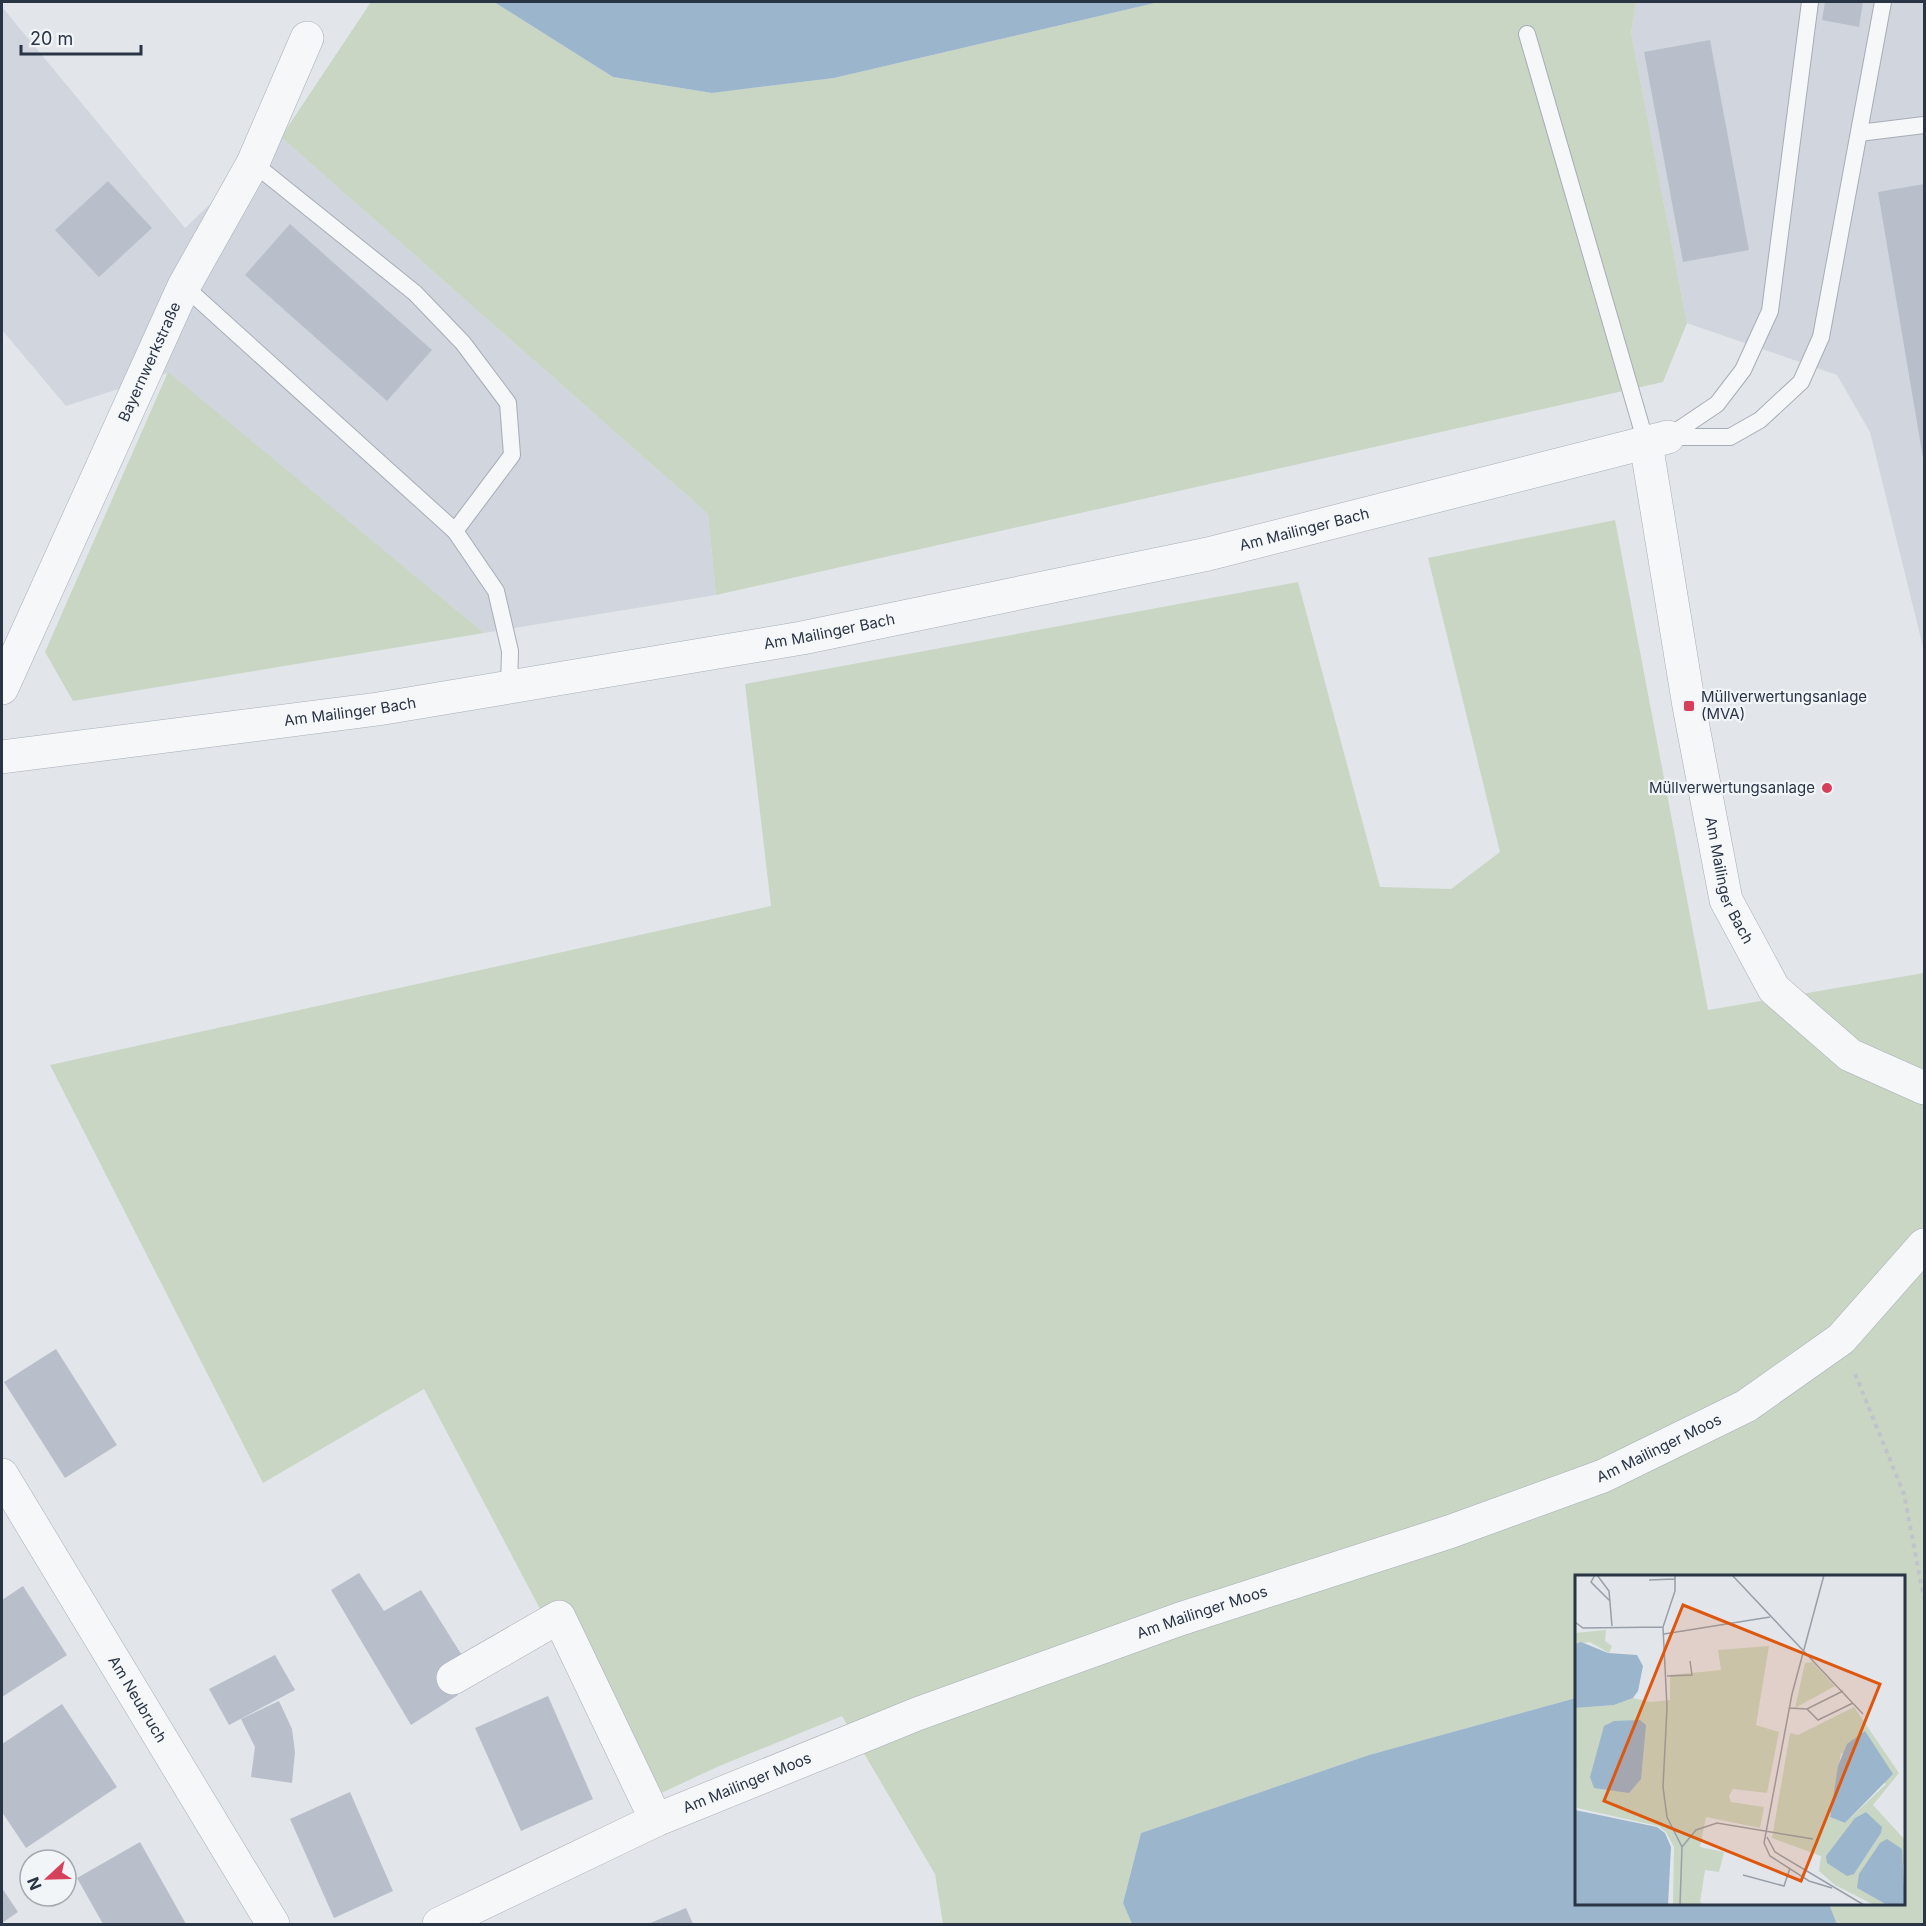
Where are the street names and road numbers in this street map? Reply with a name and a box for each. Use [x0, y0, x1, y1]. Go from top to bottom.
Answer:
street label: Bayernwerkstraße [114, 299, 185, 425]
street label: Am Mailinger Bach [1237, 503, 1371, 555]
street label: Am Mailinger Bach [762, 609, 896, 653]
street label: Am Mailinger Bach [283, 693, 417, 730]
street label: Am Mailinger Bach [1701, 815, 1758, 947]
street label: Am Mailinger Moos [1594, 1409, 1725, 1486]
street label: Am Mailinger Moos [1134, 1581, 1270, 1643]
street label: Am Neubruch [104, 1652, 171, 1746]
street label: Am Mailinger Moos [680, 1748, 814, 1817]

